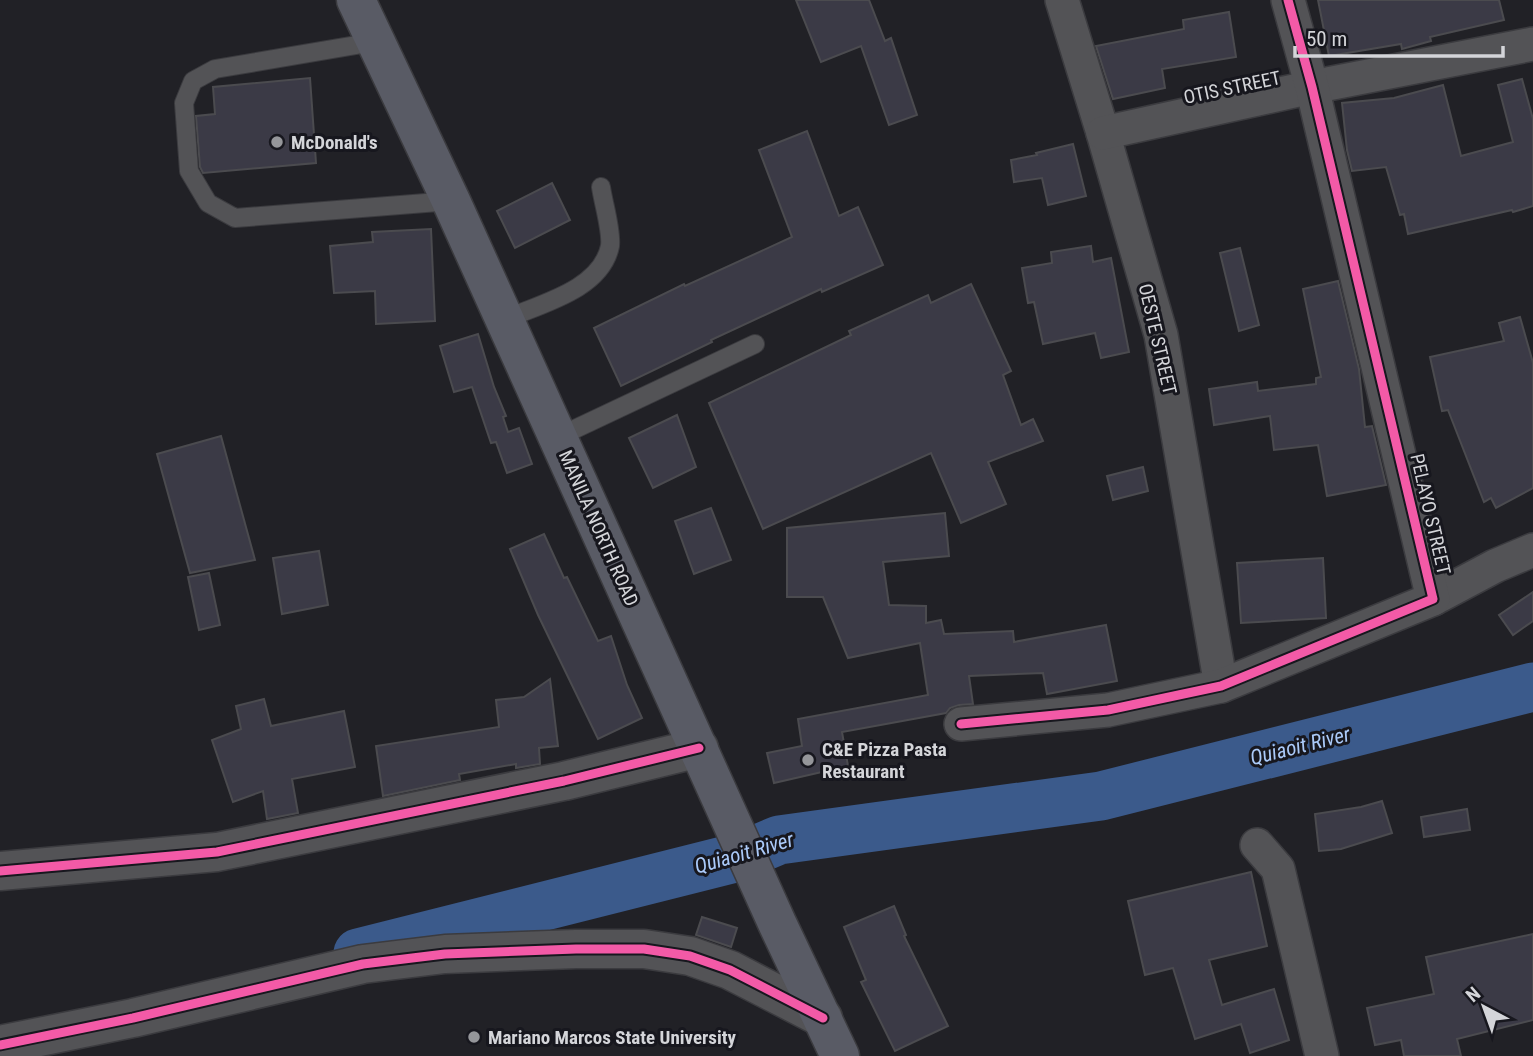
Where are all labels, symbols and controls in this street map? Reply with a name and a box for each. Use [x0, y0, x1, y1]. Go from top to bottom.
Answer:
scale bar [1295, 14, 1503, 58]
text: 50 m [1306, 27, 1347, 51]
street label: OTIS STREET [1181, 66, 1283, 109]
place label: McDonald's [291, 131, 378, 154]
marker: McDonald's [269, 134, 285, 150]
street label: OESTE STREET [1134, 281, 1181, 397]
street label: MANILA NORTH ROAD [554, 447, 643, 610]
street label: PELAYO STREET [1405, 451, 1456, 577]
water label: Quiaoit River [1248, 722, 1353, 770]
place label: C&E Pizza Pasta Restaurant [822, 738, 947, 783]
marker: C&E Pizza Pasta Restaurant [800, 752, 816, 768]
water label: Quiaoit River [692, 827, 797, 879]
north arrow [1449, 972, 1519, 1042]
text: N [1461, 982, 1485, 1007]
place label: Mariano Marcos State University [488, 1026, 737, 1049]
marker: Mariano Marcos State University [466, 1029, 482, 1045]

